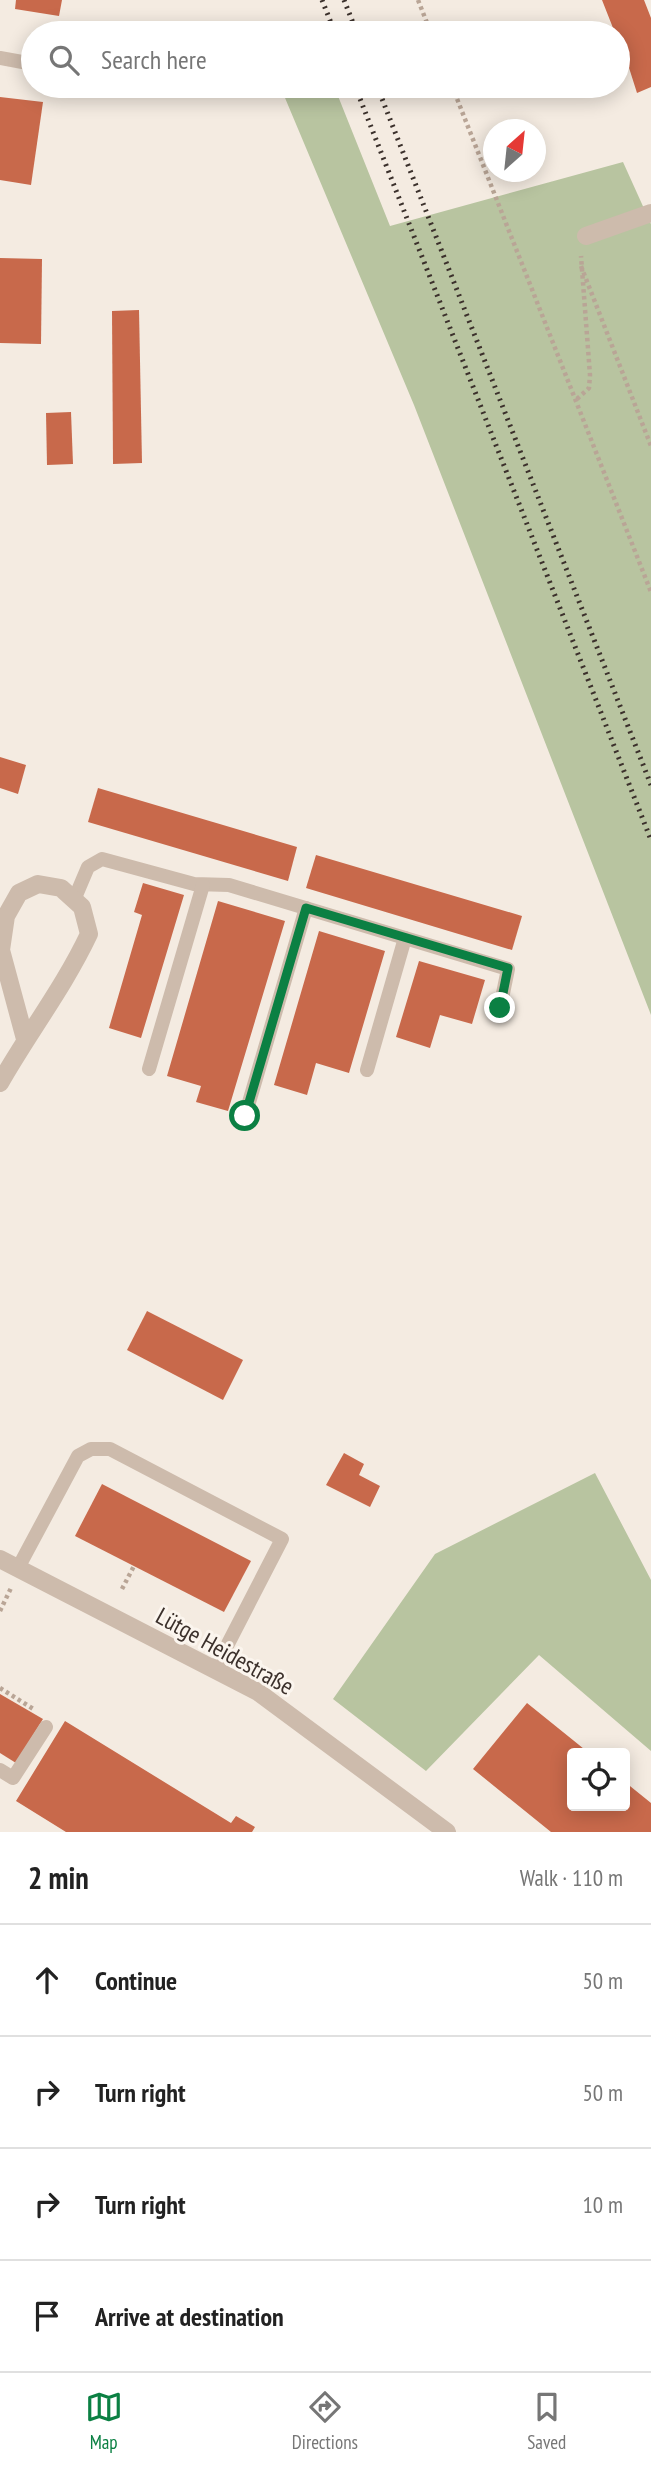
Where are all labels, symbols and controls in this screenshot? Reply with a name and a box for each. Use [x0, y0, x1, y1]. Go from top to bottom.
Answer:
search box [21, 21, 630, 98]
icon: search [45, 41, 83, 79]
text: Search here [101, 43, 207, 76]
north arrow [483, 119, 546, 182]
route end [484, 992, 515, 1023]
route start [229, 1100, 260, 1131]
street label: Lütge Heidestraße [151, 1600, 299, 1702]
map controls [567, 1748, 630, 1811]
button: locate [567, 1748, 630, 1811]
text: 2 min [28, 1858, 89, 1897]
text: Walk · 110 m [520, 1863, 623, 1892]
icon: ahead [28, 1961, 66, 1999]
text: Continue [95, 1964, 177, 1997]
text: 50 m [582, 1966, 623, 1995]
icon: right [28, 2073, 66, 2111]
text: Turn right [95, 2076, 186, 2109]
text: 50 m [582, 2078, 623, 2107]
icon: right [28, 2185, 66, 2223]
text: Turn right [95, 2188, 186, 2221]
text: 10 m [582, 2190, 623, 2219]
icon: arrive [28, 2297, 66, 2335]
text: Arrive at destination [95, 2300, 284, 2333]
tab: Map [85, 2388, 123, 2454]
tab: Directions [292, 2388, 358, 2454]
tab: Saved [527, 2388, 566, 2454]

